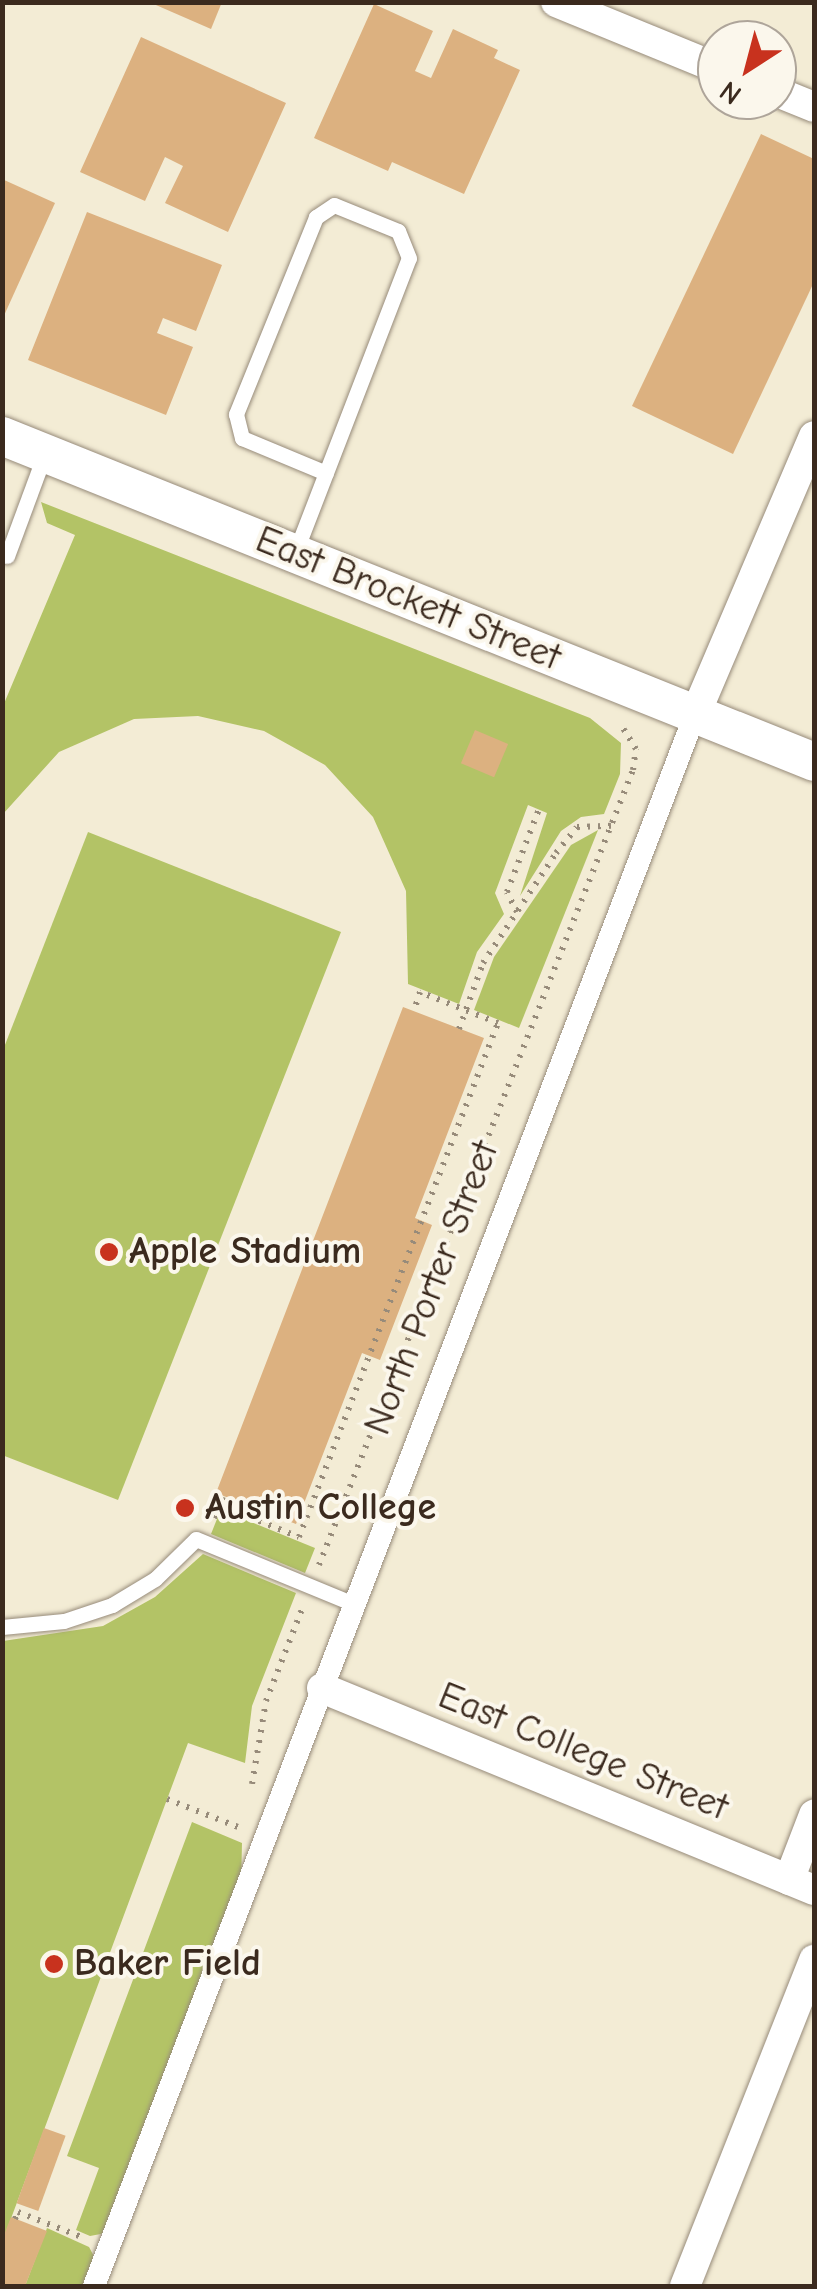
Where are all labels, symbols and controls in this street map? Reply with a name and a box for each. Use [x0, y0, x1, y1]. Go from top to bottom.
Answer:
north arrow [697, 20, 797, 120]
text: N [714, 74, 747, 111]
street label: East Brockett Street [249, 517, 567, 681]
street label: North Porter Street [355, 1135, 509, 1441]
place label: Apple Stadium [129, 1229, 361, 1275]
marker: Apple Stadium [98, 1241, 120, 1263]
place label: Austin College [205, 1485, 436, 1531]
marker: Austin College [174, 1497, 196, 1519]
street label: East College Street [432, 1673, 734, 1831]
place label: Baker Field [74, 1941, 261, 1987]
marker: Baker Field [43, 1953, 65, 1975]

